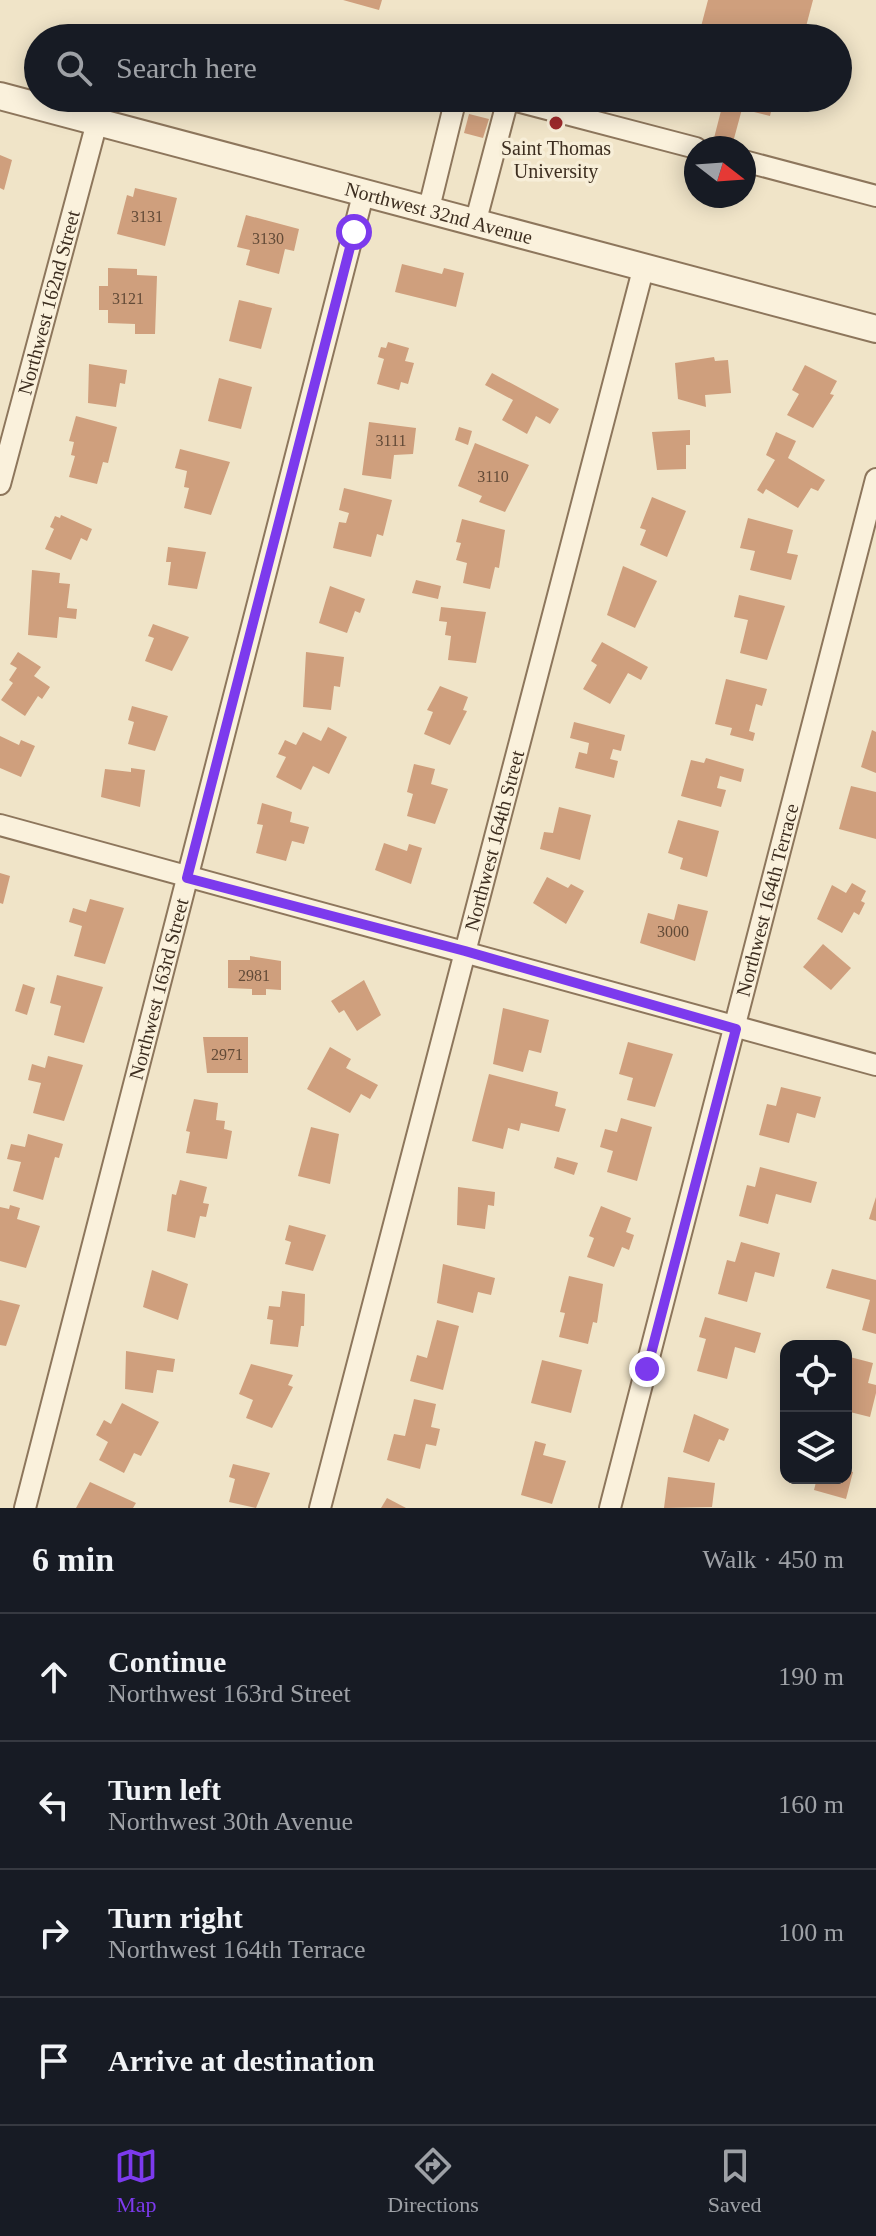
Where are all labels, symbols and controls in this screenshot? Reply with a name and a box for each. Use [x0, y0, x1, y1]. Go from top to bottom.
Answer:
search box [24, 24, 852, 112]
icon: search [52, 46, 96, 90]
text: Search here [116, 51, 257, 84]
marker: Saint Thomas University [547, 114, 565, 132]
north arrow [684, 136, 756, 208]
place label: Saint Thomas University [501, 137, 611, 183]
street label: Northwest 32nd Avenue [343, 177, 535, 248]
street label: Northwest 162nd Street [13, 207, 84, 397]
house number: 3131 [131, 208, 163, 225]
route start [336, 214, 372, 250]
house number: 3130 [252, 230, 284, 247]
house number: 3121 [112, 290, 144, 307]
house number: 3111 [376, 432, 406, 449]
house number: 3110 [477, 468, 509, 485]
street label: Northwest 164th Street [460, 747, 528, 933]
street label: Northwest 164th Terrace [732, 801, 803, 999]
street label: Northwest 163rd Street [125, 895, 193, 1082]
house number: 3000 [657, 923, 689, 940]
house number: 2981 [238, 967, 270, 984]
house number: 2971 [211, 1046, 243, 1063]
map controls [780, 1340, 852, 1484]
button: locate [780, 1340, 852, 1412]
route end [629, 1351, 665, 1387]
button: layers [780, 1412, 852, 1484]
text: 6 min [32, 1541, 114, 1578]
text: Walk · 450 m [702, 1545, 844, 1574]
text: Continue [108, 1645, 226, 1678]
icon: ahead [32, 1655, 76, 1699]
text: 190 m [778, 1662, 844, 1691]
text: Northwest 163rd Street [108, 1679, 351, 1708]
text: Turn left [108, 1773, 221, 1806]
icon: left [32, 1783, 76, 1827]
text: 160 m [778, 1790, 844, 1819]
text: Northwest 30th Avenue [108, 1807, 353, 1836]
text: Turn right [108, 1901, 243, 1934]
icon: right [32, 1911, 76, 1955]
text: 100 m [778, 1918, 844, 1947]
text: Northwest 164th Terrace [108, 1935, 366, 1964]
icon: arrive [32, 2039, 76, 2083]
text: Arrive at destination [108, 2044, 375, 2077]
tab: Map [114, 2144, 158, 2218]
tab: Directions [387, 2144, 479, 2218]
tab: Saved [708, 2144, 762, 2218]

